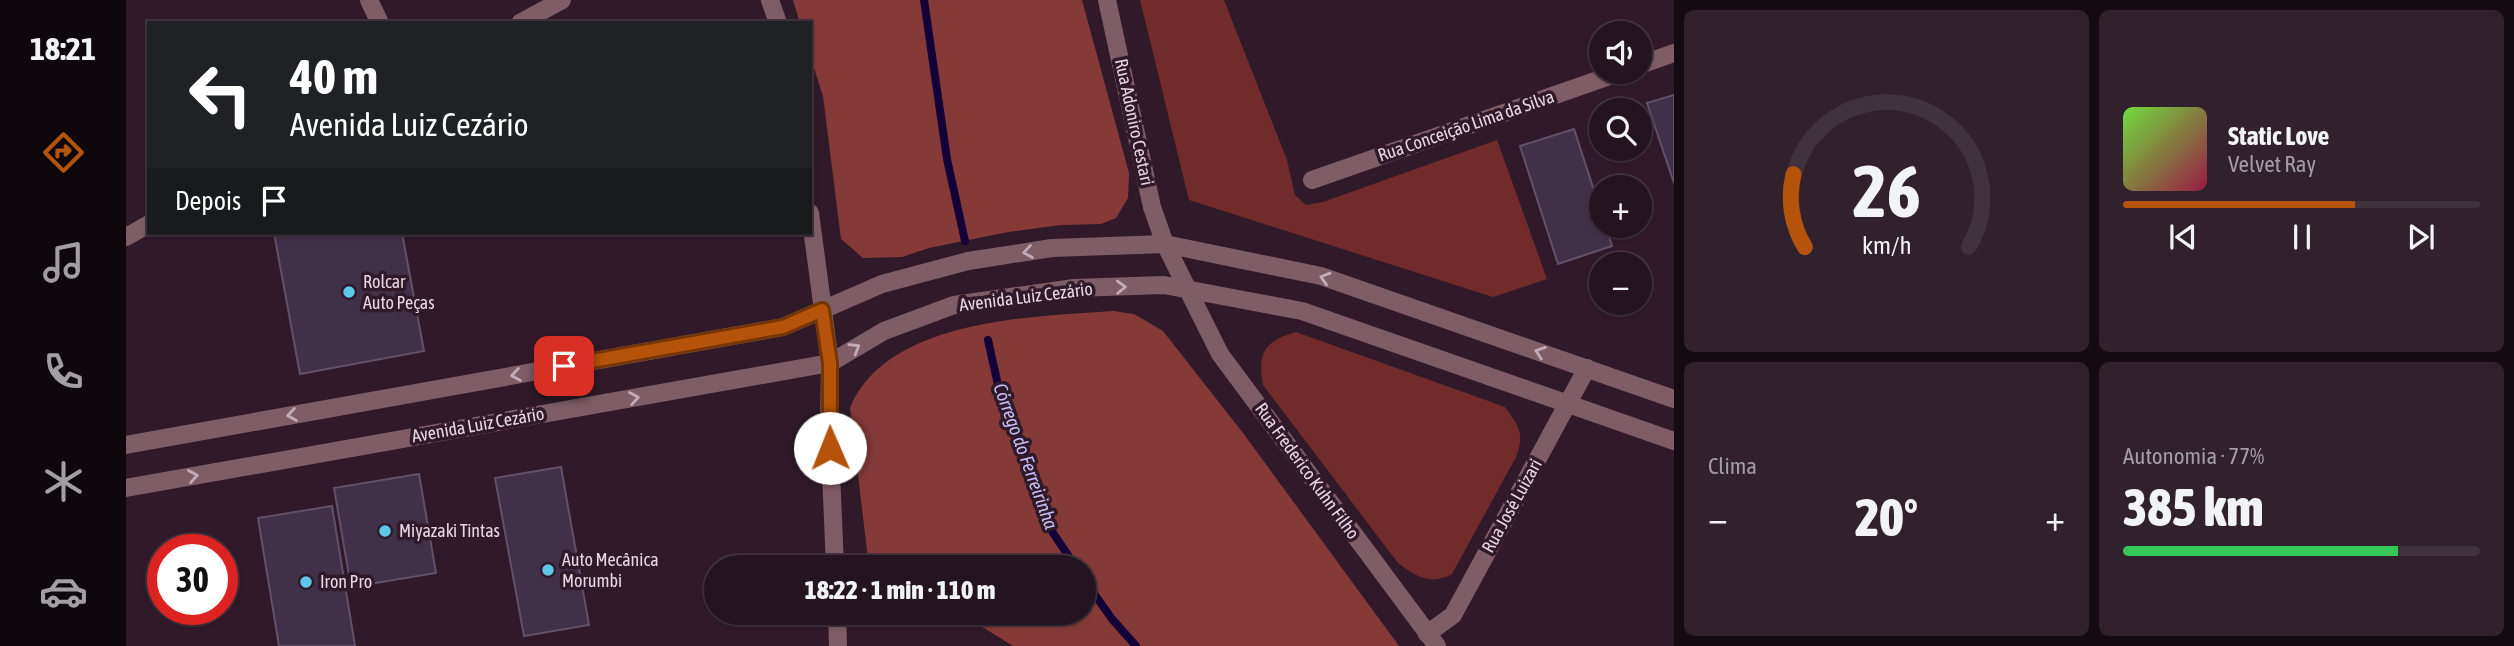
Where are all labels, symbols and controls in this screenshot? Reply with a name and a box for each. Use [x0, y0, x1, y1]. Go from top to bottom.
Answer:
map controls [1589, 21, 1652, 315]
button: sound [1589, 21, 1652, 84]
text: 18:21 [30, 30, 96, 67]
text: 40 m [290, 48, 378, 104]
icon: left [175, 49, 266, 140]
street label: Rua Adoniro Cestari [1111, 57, 1158, 187]
street label: Rua Conceição Lima da Silva [1375, 85, 1557, 166]
button: search [1589, 98, 1652, 161]
text: Avenida Luiz Cezário [290, 106, 529, 143]
text: Static Love [2228, 121, 2329, 151]
icon: directions [39, 128, 88, 177]
text: 26 [1852, 150, 1921, 233]
text: Velvet Ray [2228, 151, 2316, 177]
button: + [1589, 175, 1652, 238]
icon: arrive [255, 182, 293, 220]
text: Depois [175, 186, 241, 216]
icon: previous [2164, 218, 2202, 256]
icon: pause [2283, 218, 2321, 256]
icon: next [2402, 218, 2440, 256]
text: km/h [1862, 231, 1911, 259]
icon: music [39, 238, 88, 287]
one-way arrow [1022, 244, 1034, 259]
button: − [1589, 252, 1652, 315]
place label: Rolcar Auto Peças [363, 271, 435, 313]
one-way arrow [1319, 272, 1332, 286]
street label: Avenida Luiz Cezário [958, 278, 1094, 315]
one-way arrow [1115, 279, 1126, 294]
marker: Rolcar Auto Peças [341, 284, 357, 300]
pin [534, 336, 594, 396]
one-way arrow [847, 343, 860, 356]
one-way arrow [1535, 346, 1547, 360]
icon: phone [39, 347, 88, 396]
icon: arrive [545, 347, 583, 385]
one-way arrow [510, 366, 522, 381]
water label: Córrego do Ferreirinha [989, 380, 1063, 532]
one-way arrow [628, 391, 640, 406]
street label: Rua Frederico Kuhn Filho [1251, 399, 1364, 543]
street label: Avenida Luiz Cezário [410, 403, 546, 447]
one-way arrow [287, 407, 298, 422]
position arrow [793, 411, 867, 485]
text: Autonomia · 77% [2123, 443, 2264, 469]
text: Clima [1708, 453, 1757, 479]
street label: Rua José Luizari [1477, 455, 1546, 556]
icon: climate [39, 457, 88, 506]
one-way arrow [187, 469, 199, 484]
text: 385 km [2123, 477, 2264, 537]
text: 20° [1855, 487, 1918, 547]
text: − [1708, 496, 1728, 539]
text: + [2045, 496, 2065, 539]
place label: Miyazaki Tintas [399, 520, 500, 541]
marker: Miyazaki Tintas [377, 523, 393, 539]
speed limit sign: 30 [147, 534, 238, 625]
place label: Auto Mecânica Morumbi [562, 549, 659, 591]
marker: Auto Mecânica Morumbi [540, 562, 556, 578]
icon: car [39, 567, 88, 616]
place label: Iron Pro [320, 571, 372, 592]
marker: Iron Pro [298, 574, 314, 590]
text: 18:22 · 1 min · 110 m [805, 575, 995, 605]

